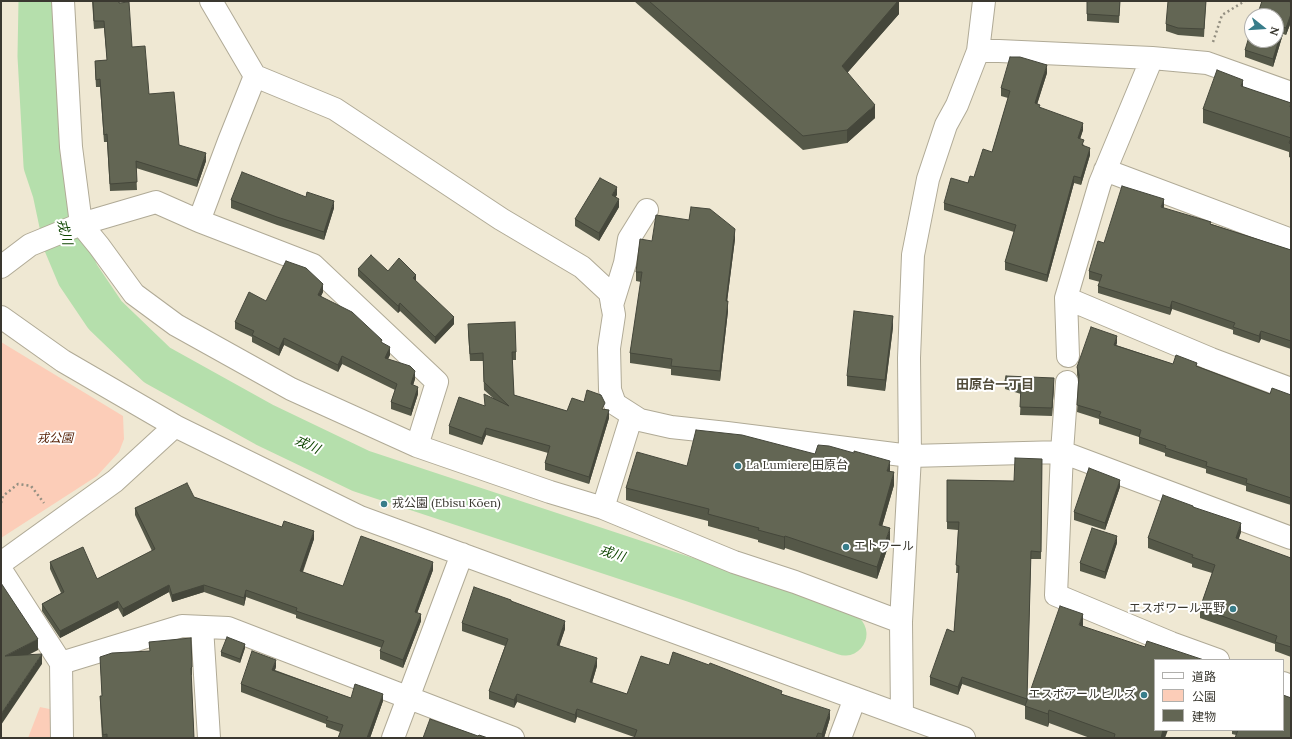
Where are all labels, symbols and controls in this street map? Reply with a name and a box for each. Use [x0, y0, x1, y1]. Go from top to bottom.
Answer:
north arrow [1244, 8, 1284, 48]
text: N [1267, 25, 1282, 37]
water label: 戎川 [53, 217, 75, 247]
district label: 田原台一丁目 [956, 377, 1034, 393]
park label: 戎公園 [37, 432, 73, 446]
water label: 戎川 [292, 432, 322, 458]
place label: La Lumiere 田原台 [746, 459, 848, 473]
marker: La Lumiere 田原台 [733, 461, 743, 471]
place label: 戎公園 (Ebisu Kōen) [392, 497, 501, 511]
marker: 戎公園 (Ebisu Kōen) [379, 499, 389, 509]
place label: エトワール [854, 540, 914, 554]
marker: エトワール [841, 542, 851, 552]
water label: 戎川 [597, 543, 627, 565]
place label: エスポワール平野 [1129, 602, 1225, 616]
marker: エスポワール平野 [1228, 604, 1238, 614]
legend [1154, 659, 1284, 731]
text: 道路 [1192, 669, 1216, 684]
place label: エスポアールヒルズ [1029, 688, 1136, 702]
text: 公園 [1192, 689, 1216, 704]
marker: エスポアールヒルズ [1139, 690, 1149, 700]
text: 建物 [1192, 709, 1216, 724]

